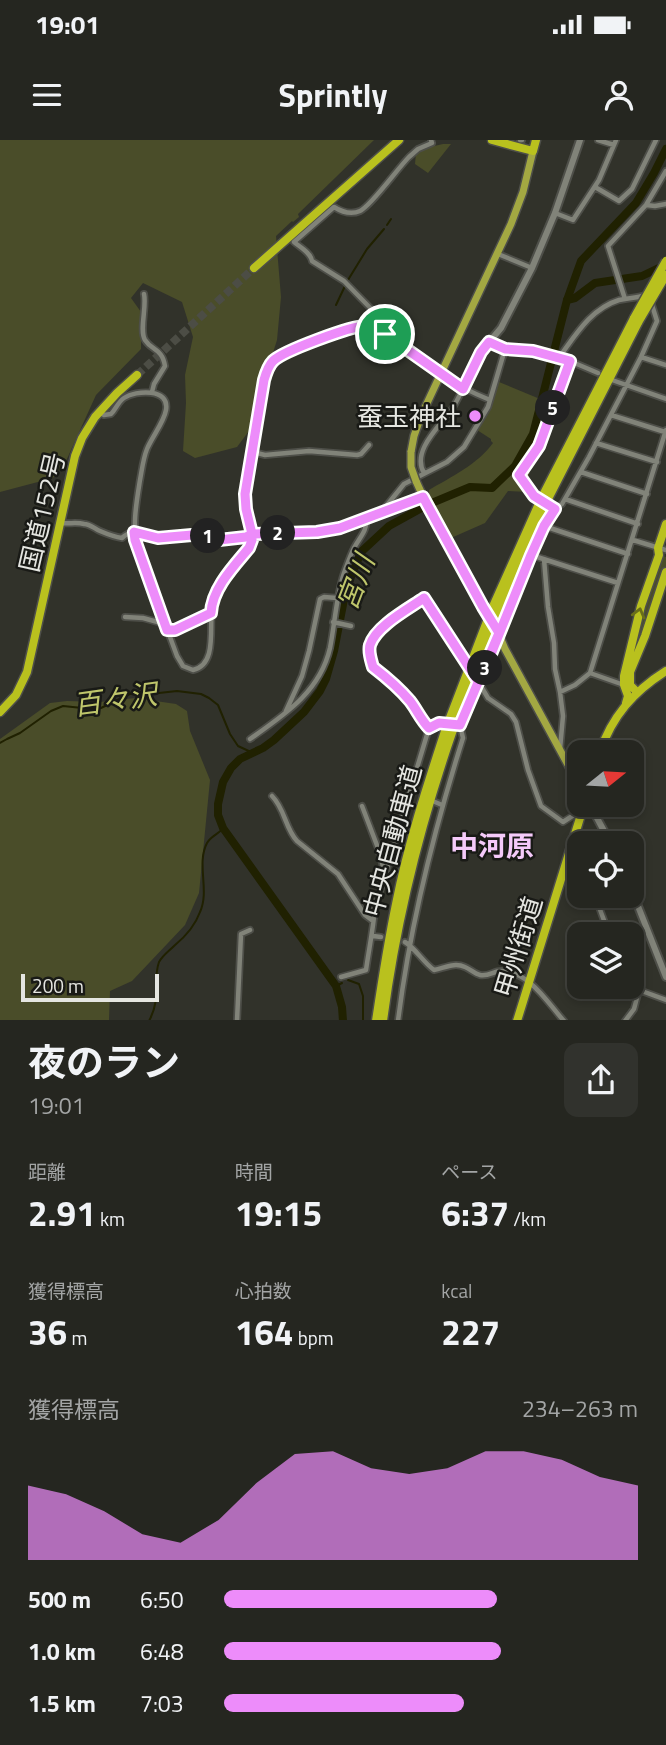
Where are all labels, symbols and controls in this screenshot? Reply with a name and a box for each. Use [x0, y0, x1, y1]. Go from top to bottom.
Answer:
text: 19:01 [35, 5, 100, 44]
text: Sprintly [279, 71, 387, 119]
icon: menu [28, 76, 66, 114]
icon: person [600, 76, 638, 114]
pin [355, 304, 415, 364]
icon: arrive [366, 315, 404, 353]
pin: 5 [536, 390, 570, 426]
text: 5 [547, 393, 558, 422]
place label: 蚕玉神社 [357, 397, 461, 436]
marker: 蚕玉神社 [467, 408, 483, 424]
street label: 国道152号 [9, 448, 75, 576]
pin: 2 [260, 516, 296, 550]
pin: 1 [190, 518, 226, 554]
text: 2 [272, 518, 283, 547]
text: 1 [202, 521, 213, 550]
water label: 宮川 [325, 545, 386, 616]
one-way arrow [631, 608, 646, 620]
pin: 3 [468, 650, 503, 686]
text: 3 [479, 653, 490, 682]
water label: 百々沢 [70, 671, 164, 726]
north arrow [567, 740, 644, 817]
map controls [567, 740, 644, 999]
street label: 中央自動車道 [353, 761, 431, 921]
district label: 中河原 [450, 824, 534, 867]
button: locate [567, 831, 644, 908]
street label: 甲州街道 [484, 892, 552, 1002]
button: layers [567, 922, 644, 999]
text: 200 m [32, 971, 84, 1000]
scale bar [21, 972, 159, 1003]
text: 夜のラン [28, 1033, 180, 1091]
button: share [564, 1043, 638, 1117]
text: 19:01 [28, 1088, 85, 1123]
text: 距離 [28, 1157, 66, 1186]
text: 時間 [235, 1157, 273, 1186]
text: ペース [441, 1157, 497, 1186]
text: 2.91 [28, 1186, 96, 1240]
text: 19:15 [235, 1186, 322, 1240]
text: 6:37 [441, 1186, 509, 1240]
text: km [96, 1204, 125, 1233]
text: /km [509, 1204, 546, 1233]
text: 獲得標高 [28, 1276, 104, 1305]
text: 心拍数 [235, 1276, 292, 1305]
text: kcal [441, 1276, 472, 1305]
text: 36 [28, 1305, 67, 1359]
text: 164 [235, 1305, 293, 1359]
text: 227 [441, 1305, 500, 1359]
text: m [67, 1323, 87, 1352]
text: bpm [293, 1323, 334, 1352]
text: 234–263 m [522, 1391, 638, 1426]
text: 獲得標高 [28, 1392, 120, 1427]
text: 500 m [28, 1582, 91, 1617]
text: 6:50 [140, 1582, 184, 1617]
text: 1.0 km [28, 1634, 96, 1669]
text: 6:48 [140, 1634, 184, 1669]
text: 1.5 km [28, 1686, 96, 1721]
text: 7:03 [140, 1686, 184, 1721]

